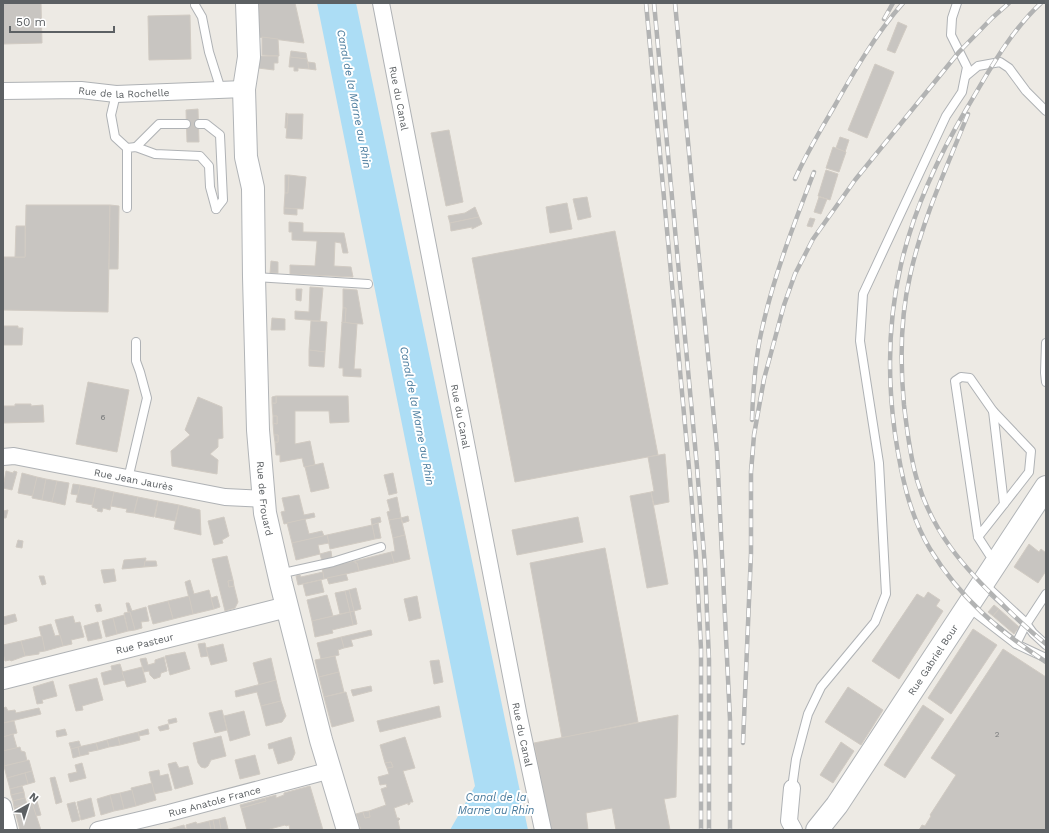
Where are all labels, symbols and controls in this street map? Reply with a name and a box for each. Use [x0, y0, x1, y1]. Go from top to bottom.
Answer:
scale bar [10, 8, 114, 34]
text: 50 m [16, 15, 46, 29]
water label: Canal de la Marne au Rhin [334, 28, 374, 170]
street label: Rue du Canal [388, 65, 411, 131]
street label: Rue de la Rochelle [78, 84, 170, 100]
water label: Canal de la Marne au Rhin [397, 345, 437, 487]
street label: Rue du Canal [449, 383, 472, 449]
house number: 6 [101, 413, 106, 422]
street label: Rue de Frouard [255, 461, 275, 537]
street label: Rue Jean Jaurès [93, 466, 174, 492]
street label: Rue Gabriel Bour [905, 622, 960, 697]
street label: Rue Pasteur [114, 631, 175, 656]
street label: Rue du Canal [511, 701, 535, 767]
house number: 2 [995, 730, 1000, 739]
street label: Rue Anatole France [167, 783, 262, 818]
north arrow [8, 785, 48, 825]
text: N [27, 790, 41, 805]
water label: Canal de la Marne au Rhin [458, 791, 534, 817]

